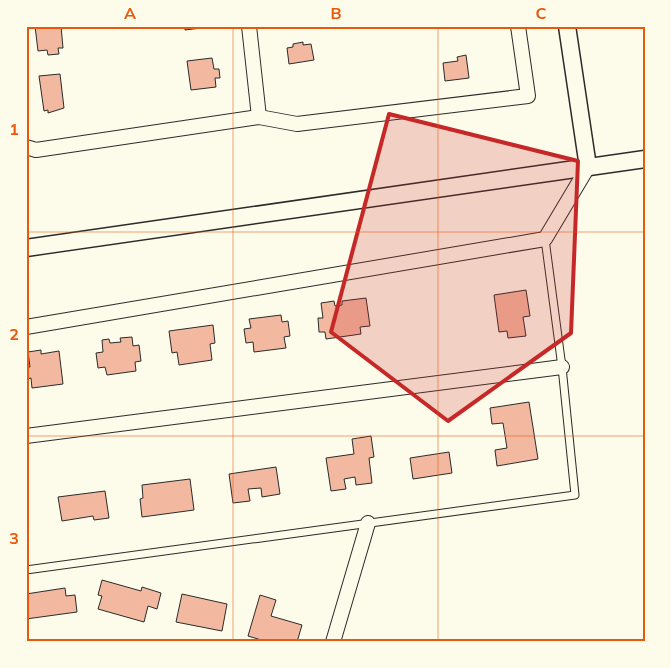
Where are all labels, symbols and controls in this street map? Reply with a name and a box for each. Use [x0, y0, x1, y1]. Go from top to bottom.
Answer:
text: A [124, 3, 136, 23]
text: B [330, 3, 342, 23]
text: C [536, 3, 547, 23]
text: 1 [9, 119, 19, 139]
text: 2 [9, 324, 19, 344]
text: 3 [9, 528, 19, 548]

